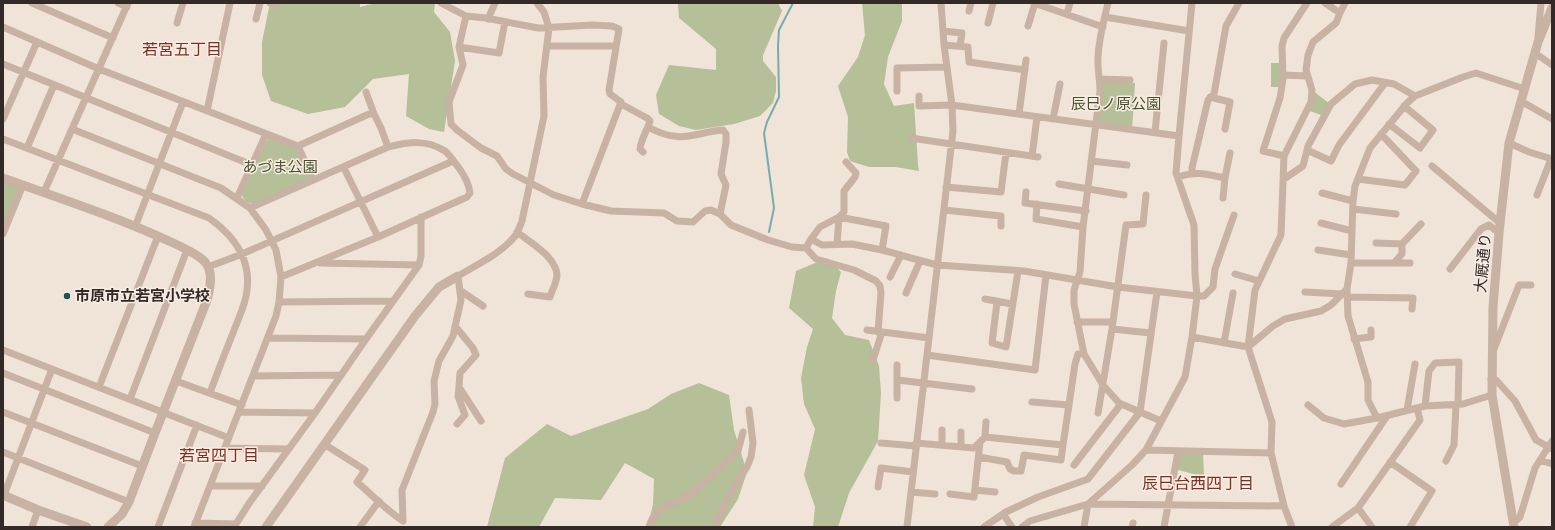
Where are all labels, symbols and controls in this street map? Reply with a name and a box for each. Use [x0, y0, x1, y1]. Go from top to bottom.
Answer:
district label: 若宮五丁目 [142, 41, 222, 60]
park label: 辰巳ノ原公園 [1071, 95, 1161, 114]
park label: あづま公園 [242, 158, 318, 177]
street label: 大厩通り [1471, 232, 1496, 294]
place label: 市原市立若宮小学校 [75, 287, 210, 306]
marker: 市原市立若宮小学校 [62, 291, 72, 301]
district label: 若宮四丁目 [179, 447, 259, 466]
district label: 辰巳台西四丁目 [1142, 475, 1254, 494]

